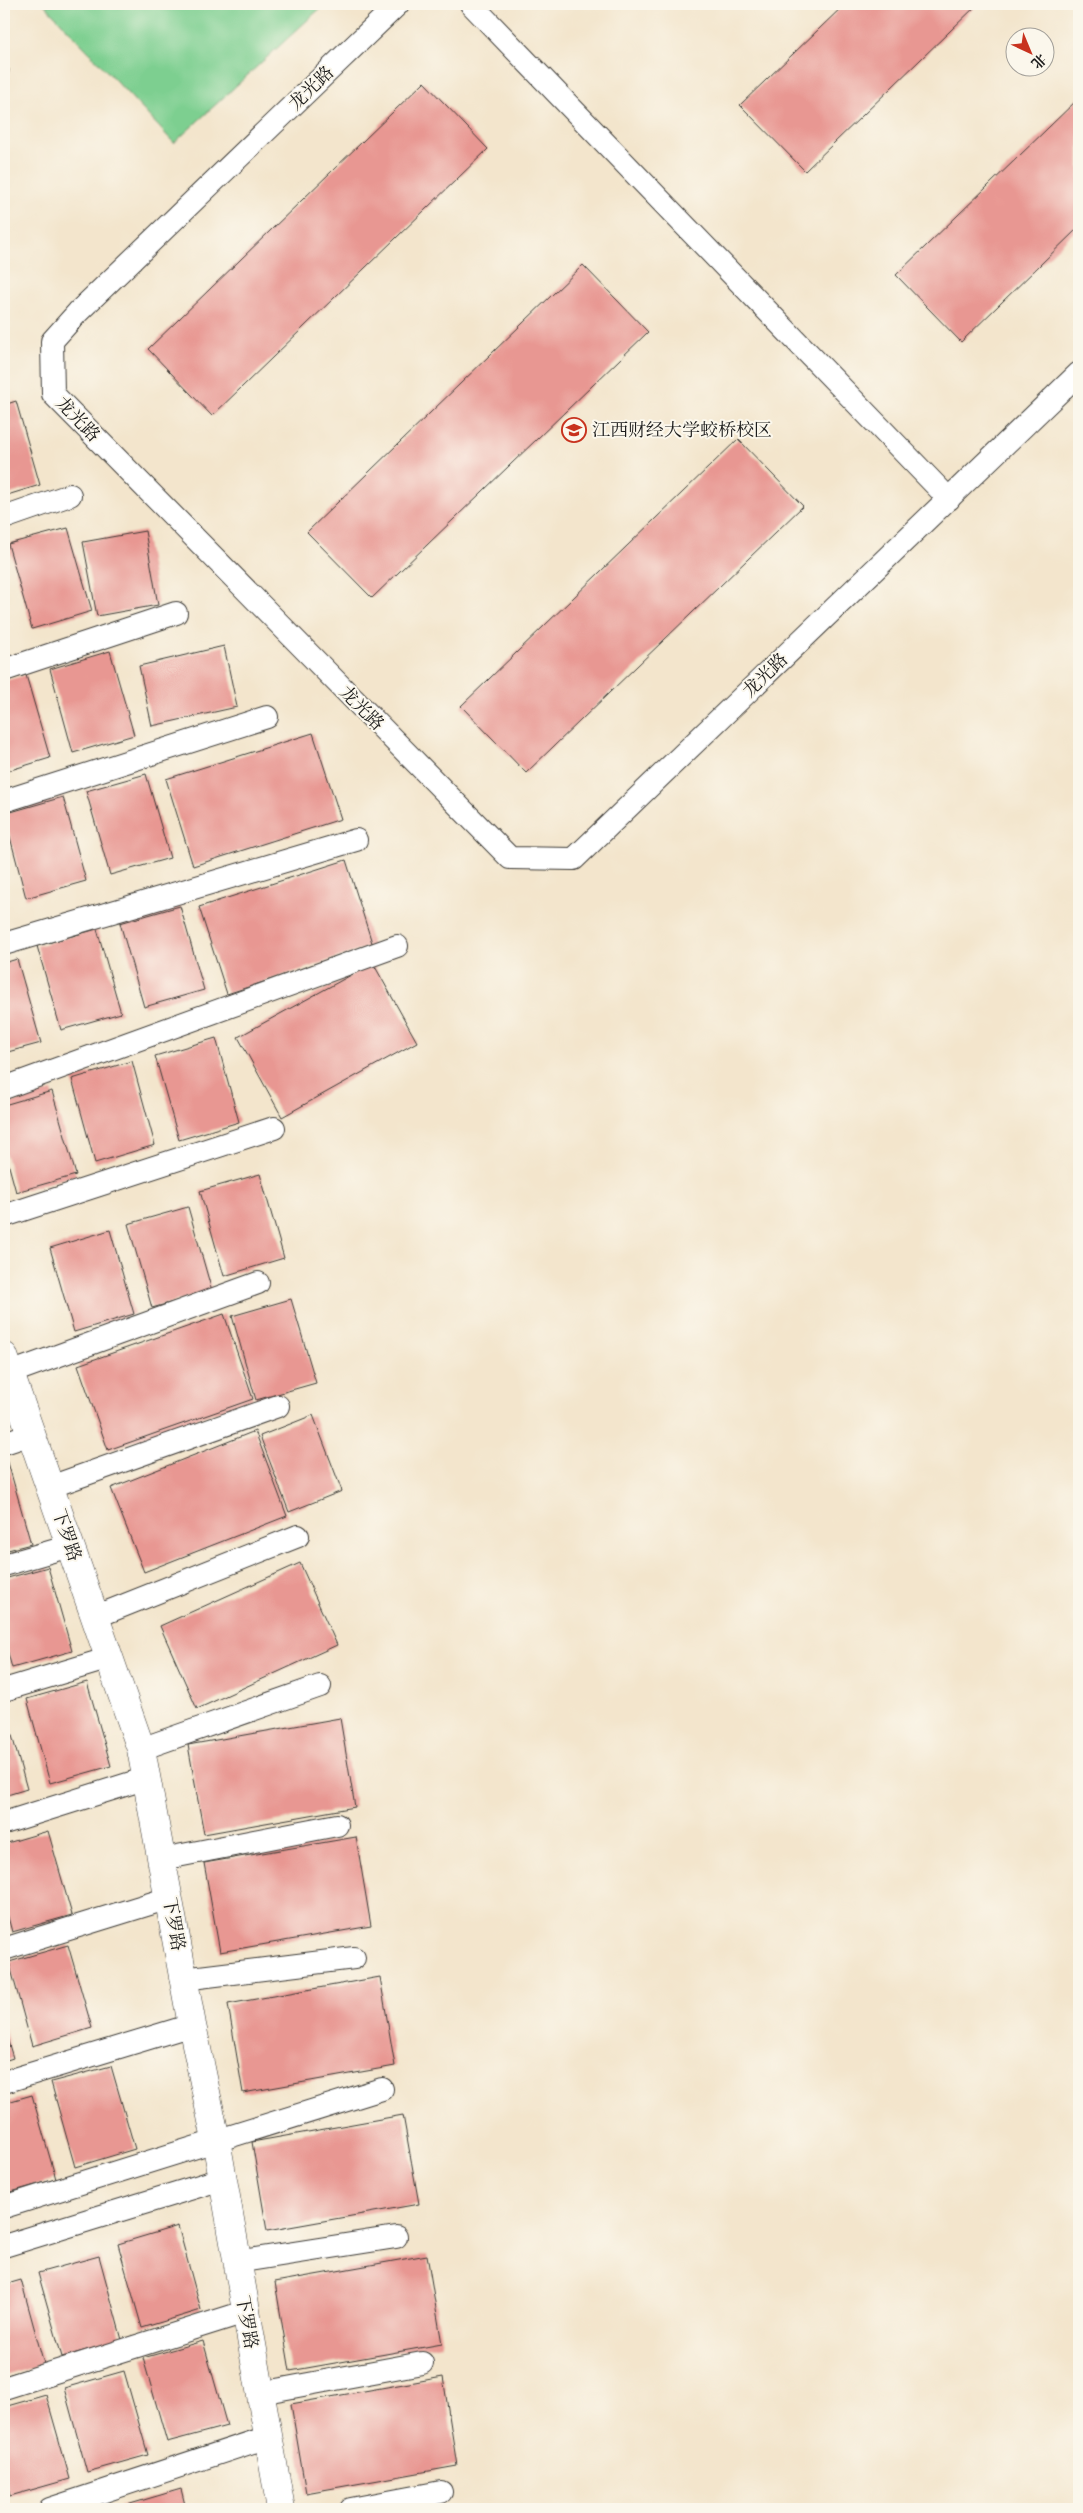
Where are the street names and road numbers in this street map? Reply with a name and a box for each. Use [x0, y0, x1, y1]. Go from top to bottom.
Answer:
street label: 龙光路 [284, 61, 340, 117]
street label: 龙光路 [49, 392, 105, 448]
street label: 龙光路 [738, 648, 794, 704]
street label: 龙光路 [333, 681, 389, 737]
street label: 下罗路 [45, 1506, 86, 1565]
street label: 下罗路 [156, 1896, 190, 1953]
street label: 下罗路 [229, 2294, 263, 2351]

